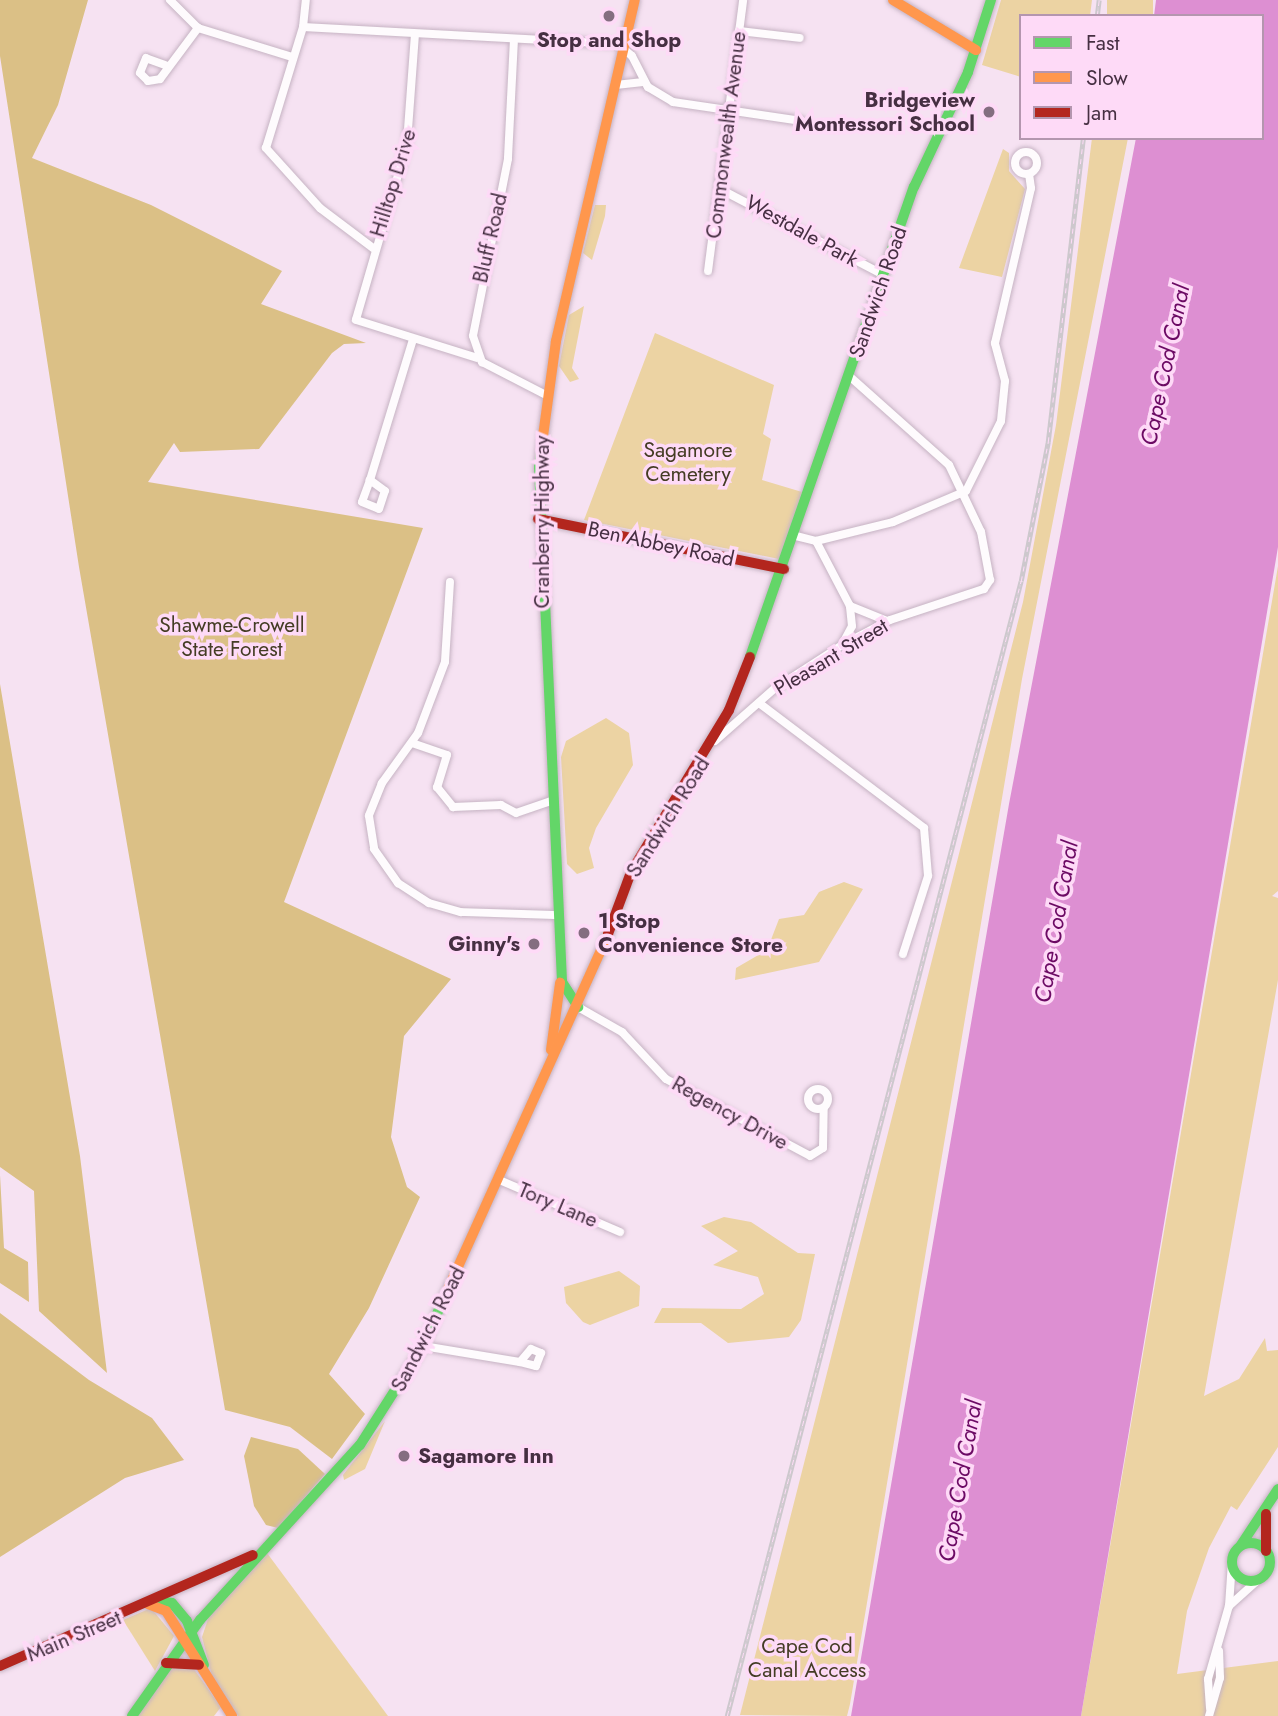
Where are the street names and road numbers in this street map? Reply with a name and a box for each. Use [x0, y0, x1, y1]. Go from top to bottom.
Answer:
street label: Commonwealth Avenue [701, 30, 751, 240]
street label: Hilltop Drive [365, 126, 421, 240]
street label: Westdale Park [741, 190, 863, 272]
street label: Bluff Road [467, 191, 513, 285]
street label: Sandwich Road [844, 223, 912, 361]
street label: Cranberry Highway [529, 436, 555, 608]
street label: Ben Abbey Road [586, 516, 736, 572]
street label: Pleasant Street [770, 613, 892, 701]
street label: Sandwich Road [621, 752, 715, 882]
street label: Regency Drive [668, 1071, 792, 1155]
street label: Tory Lane [514, 1177, 602, 1233]
street label: Sandwich Road [386, 1262, 470, 1396]
street label: Main Street [23, 1605, 125, 1667]

